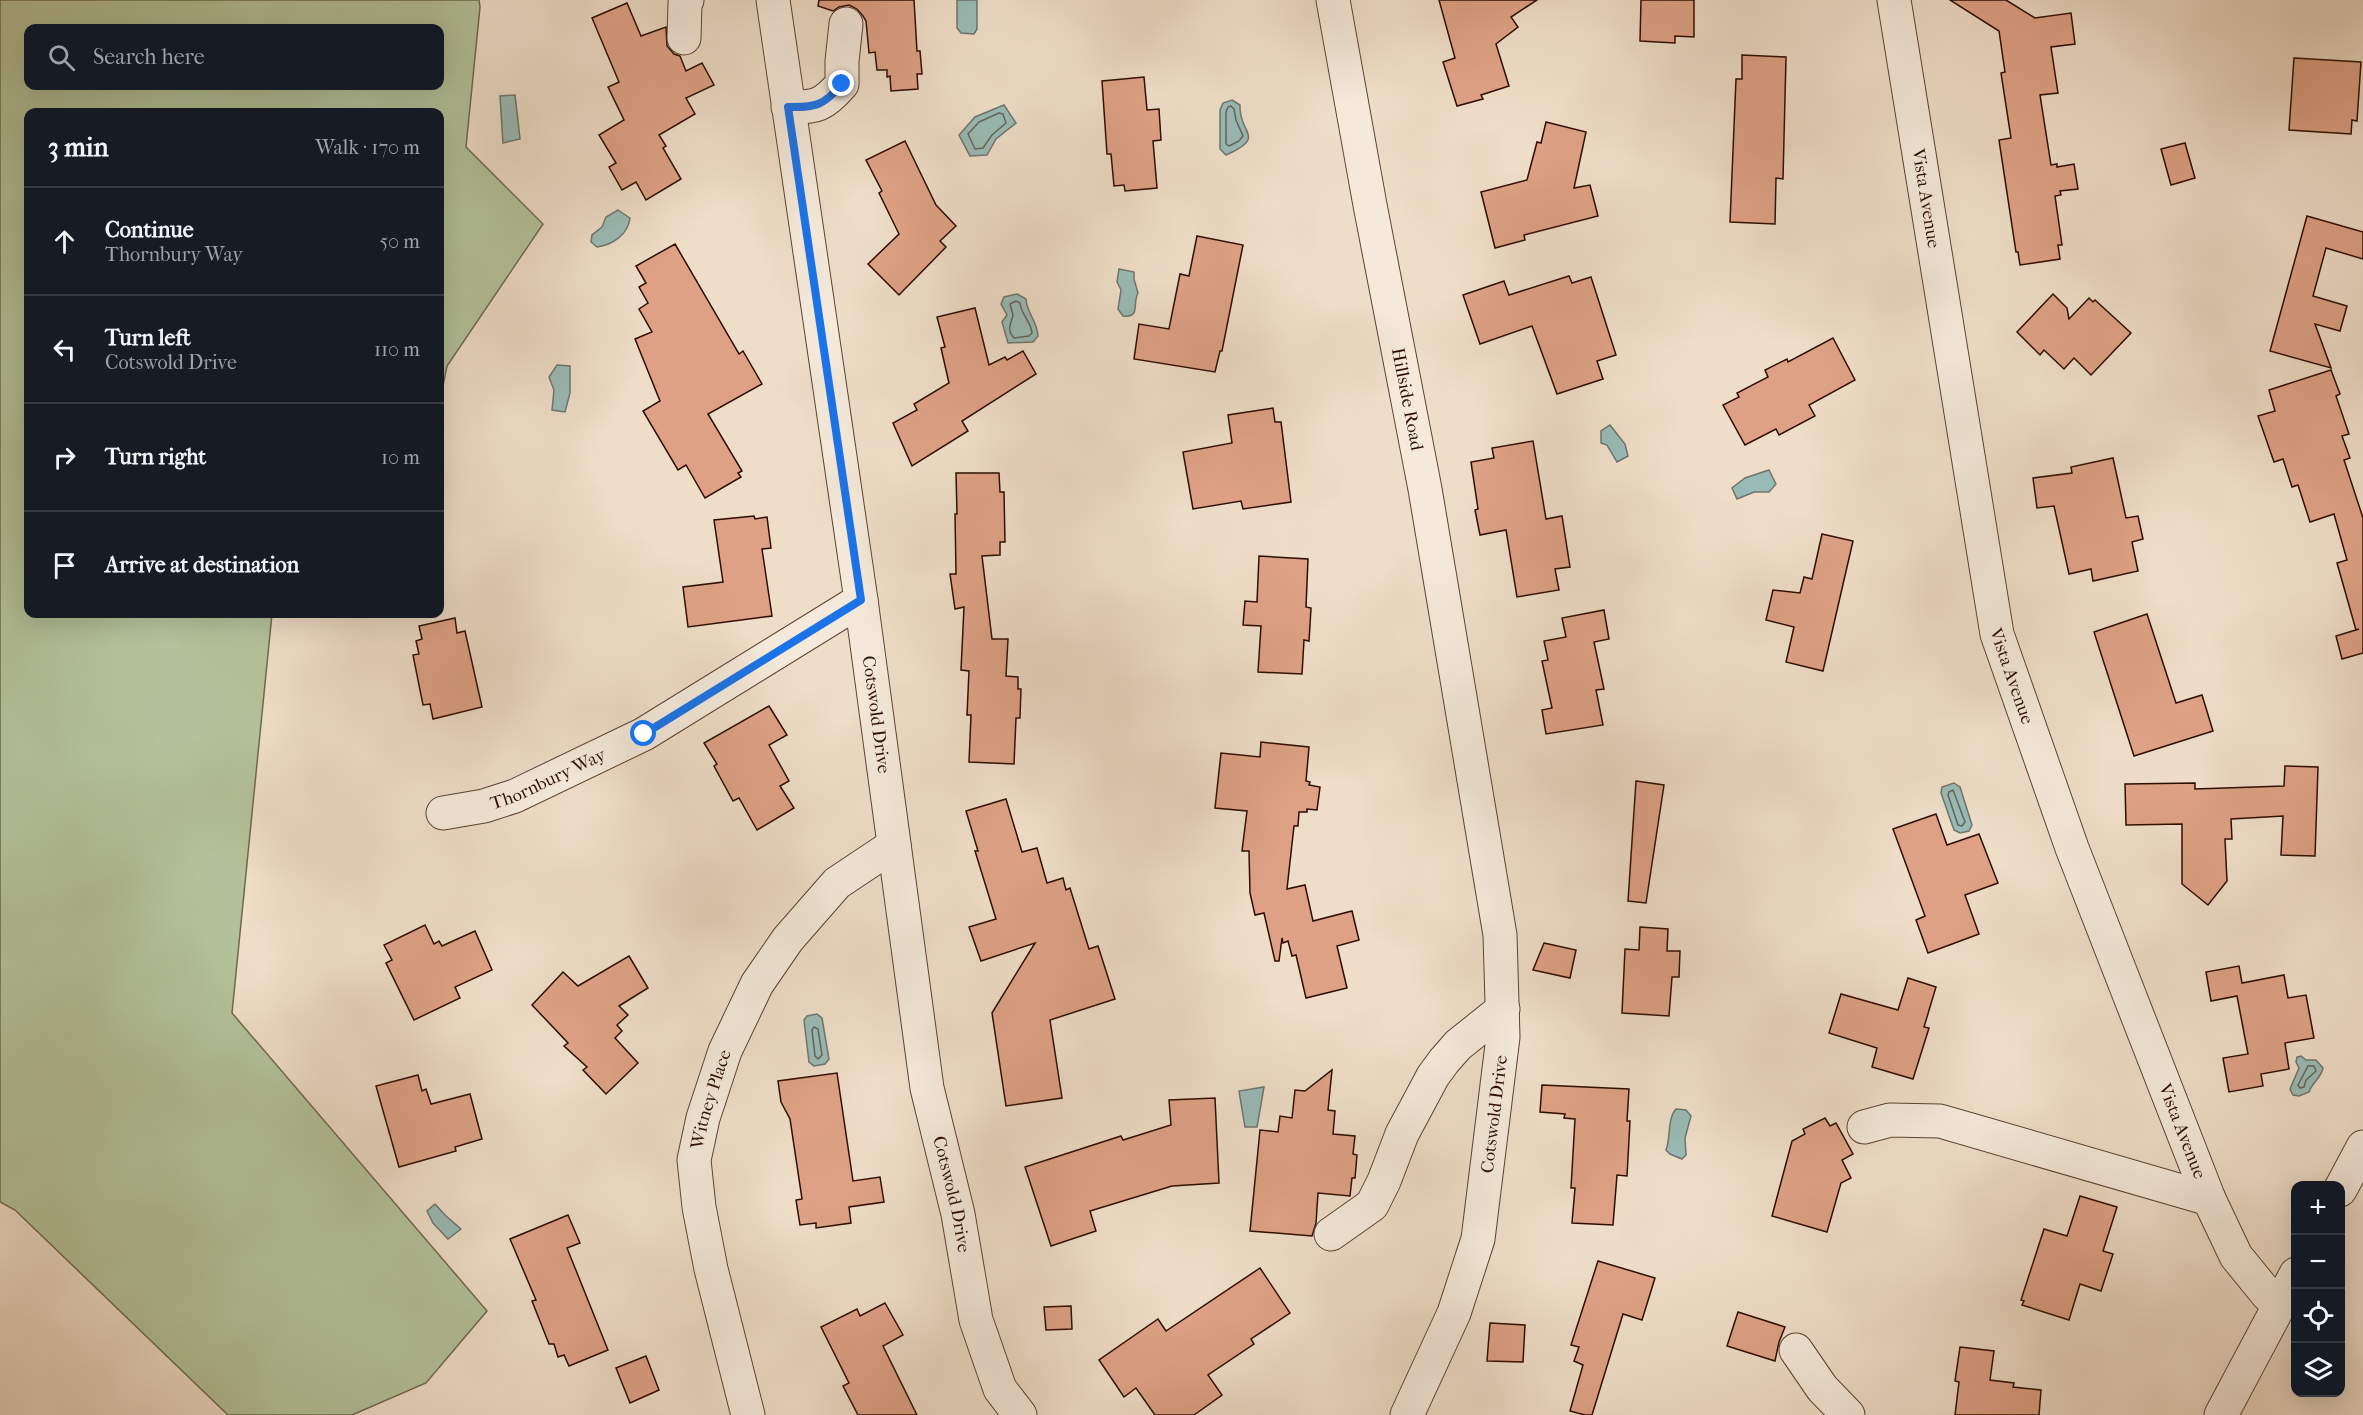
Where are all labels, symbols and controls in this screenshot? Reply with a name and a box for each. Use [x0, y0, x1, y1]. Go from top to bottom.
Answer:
search box [24, 24, 444, 90]
icon: search [45, 41, 78, 74]
text: Search here [93, 44, 205, 70]
route end [828, 70, 854, 96]
text: 3 min [48, 132, 109, 163]
text: Walk · 170 m [315, 136, 420, 159]
street label: Vista Avenue [1907, 146, 1944, 250]
text: Continue [105, 217, 194, 243]
icon: ahead [48, 225, 81, 258]
text: 50 m [379, 230, 420, 253]
text: Thornbury Way [105, 243, 243, 266]
text: Turn left [105, 325, 191, 351]
icon: left [48, 333, 81, 366]
text: 110 m [374, 338, 420, 361]
street label: Hillside Road [1387, 346, 1427, 452]
text: Cotswold Drive [105, 351, 237, 374]
icon: right [48, 441, 81, 474]
text: Turn right [105, 444, 206, 470]
text: 10 m [381, 446, 420, 469]
icon: arrive [48, 549, 81, 582]
text: Arrive at destination [105, 552, 299, 578]
street label: Vista Avenue [1984, 625, 2038, 727]
street label: Cotswold Drive [858, 654, 894, 775]
route start [630, 720, 656, 746]
street label: Thornbury Way [488, 744, 610, 814]
street label: Witney Place [686, 1047, 736, 1152]
street label: Cotswold Drive [1477, 1054, 1512, 1174]
street label: Vista Avenue [2154, 1080, 2210, 1182]
street label: Cotswold Drive [928, 1134, 974, 1254]
map controls [2291, 1181, 2345, 1397]
button: + [2291, 1181, 2345, 1235]
button: − [2291, 1235, 2345, 1289]
button: locate [2291, 1289, 2345, 1343]
button: layers [2291, 1343, 2345, 1397]

